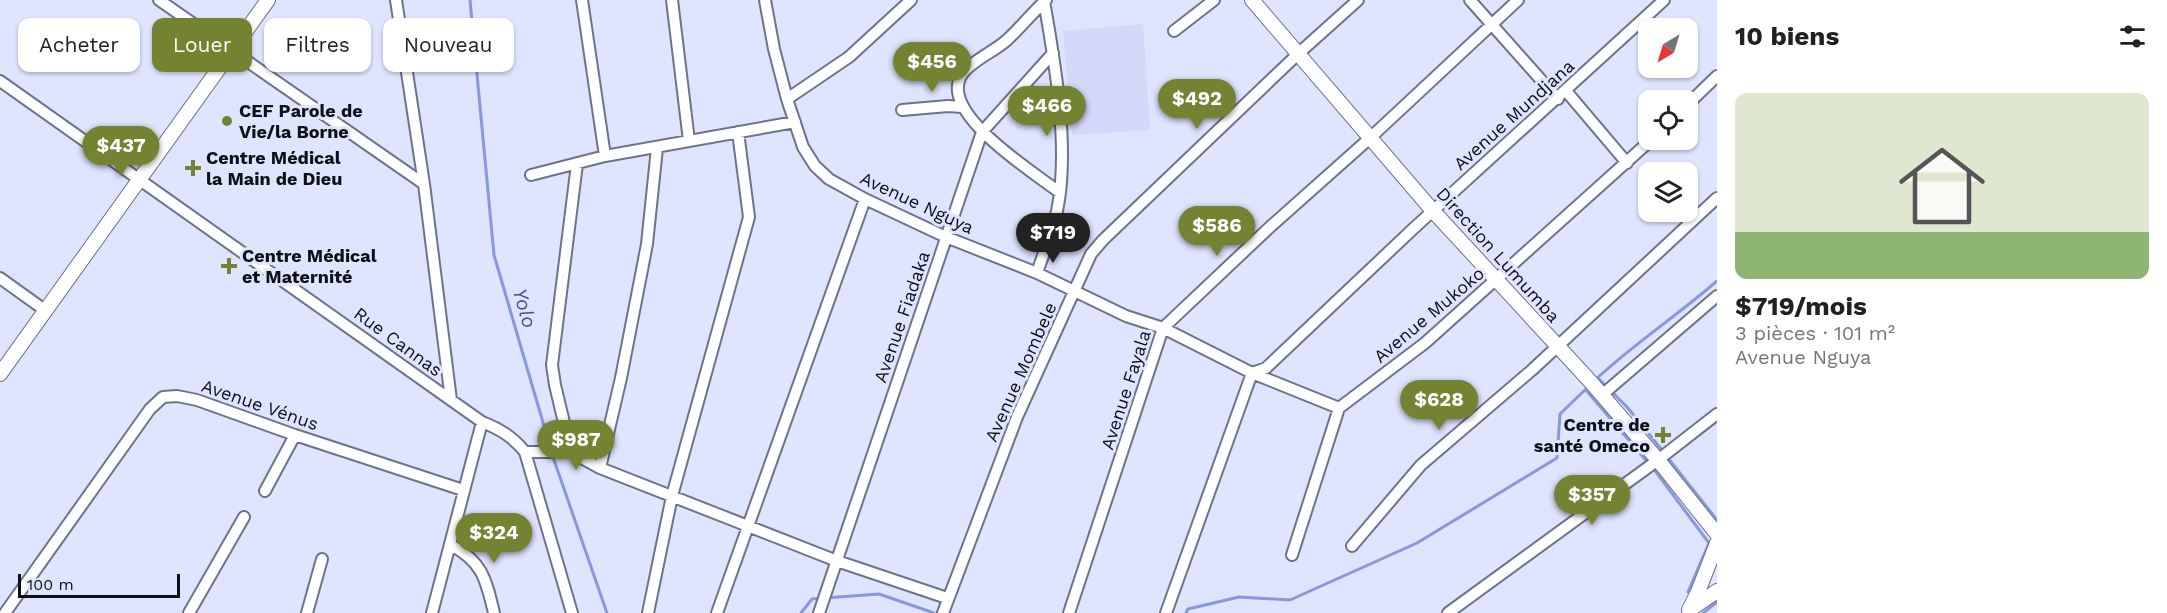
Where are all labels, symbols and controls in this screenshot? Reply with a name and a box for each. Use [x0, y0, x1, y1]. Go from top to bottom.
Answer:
chip: Acheter [18, 18, 140, 72]
chip: Louer [152, 18, 252, 72]
chip: Filtres [264, 18, 371, 72]
chip: Nouveau [383, 18, 514, 72]
north arrow [1638, 18, 1698, 78]
map controls [1638, 18, 1698, 222]
icon: filters [2116, 20, 2149, 53]
text: 10 biens [1735, 21, 1839, 51]
pin: $456 [896, 42, 968, 93]
text: $456 [907, 49, 957, 73]
street label: Avenue Mundjana [1449, 55, 1578, 174]
pin: $492 [1161, 79, 1233, 130]
pin: $466 [1011, 86, 1083, 137]
text: $492 [1172, 86, 1222, 110]
button: locate [1638, 90, 1698, 150]
text: $466 [1022, 93, 1072, 117]
place label: CEF Parole de Vie/la Borne [239, 100, 363, 142]
marker: CEF Parole de Vie/la Borne [220, 114, 234, 128]
pin: $437 [85, 126, 157, 177]
icon: home [1888, 132, 1996, 240]
text: $437 [96, 133, 146, 157]
place label: Centre Médical la Main de Dieu [206, 147, 342, 189]
marker: Centre Médical la Main de Dieu [184, 159, 202, 177]
button: layers [1638, 162, 1698, 222]
street label: Avenue Nguya [857, 167, 977, 238]
street label: Direction Lumumba [1432, 183, 1564, 326]
pin: $586 [1181, 206, 1253, 257]
pin: $719 [1017, 213, 1089, 264]
text: $586 [1192, 213, 1242, 237]
text: $719 [1030, 220, 1076, 244]
place label: Centre Médical et Maternité [242, 245, 377, 287]
street label: Avenue Fiadaka [869, 248, 934, 385]
marker: Centre Médical et Maternité [220, 257, 238, 275]
street label: Avenue Mukoko [1369, 262, 1488, 367]
water label: Yolo [508, 286, 542, 330]
text: $719/mois [1735, 291, 1867, 321]
street label: Avenue Mombele [980, 299, 1061, 445]
street label: Rue Cannas [350, 303, 446, 381]
text: 3 pièces · 101 m² [1735, 321, 1895, 345]
street label: Avenue Fayala [1096, 327, 1155, 452]
text: Avenue Nguya [1735, 345, 1871, 369]
street label: Avenue Vénus [199, 375, 321, 434]
pin: $628 [1403, 380, 1475, 431]
text: $628 [1414, 387, 1464, 411]
place label: Centre de santé Omeco [1534, 414, 1650, 456]
pin: $987 [540, 420, 612, 471]
marker: Centre de santé Omeco [1654, 426, 1672, 444]
text: $987 [551, 427, 601, 451]
pin: $357 [1556, 475, 1628, 526]
text: $357 [1568, 482, 1616, 506]
pin: $324 [458, 513, 530, 564]
text: $324 [469, 520, 519, 544]
scale bar [18, 571, 180, 598]
text: 100 m [27, 575, 74, 594]

